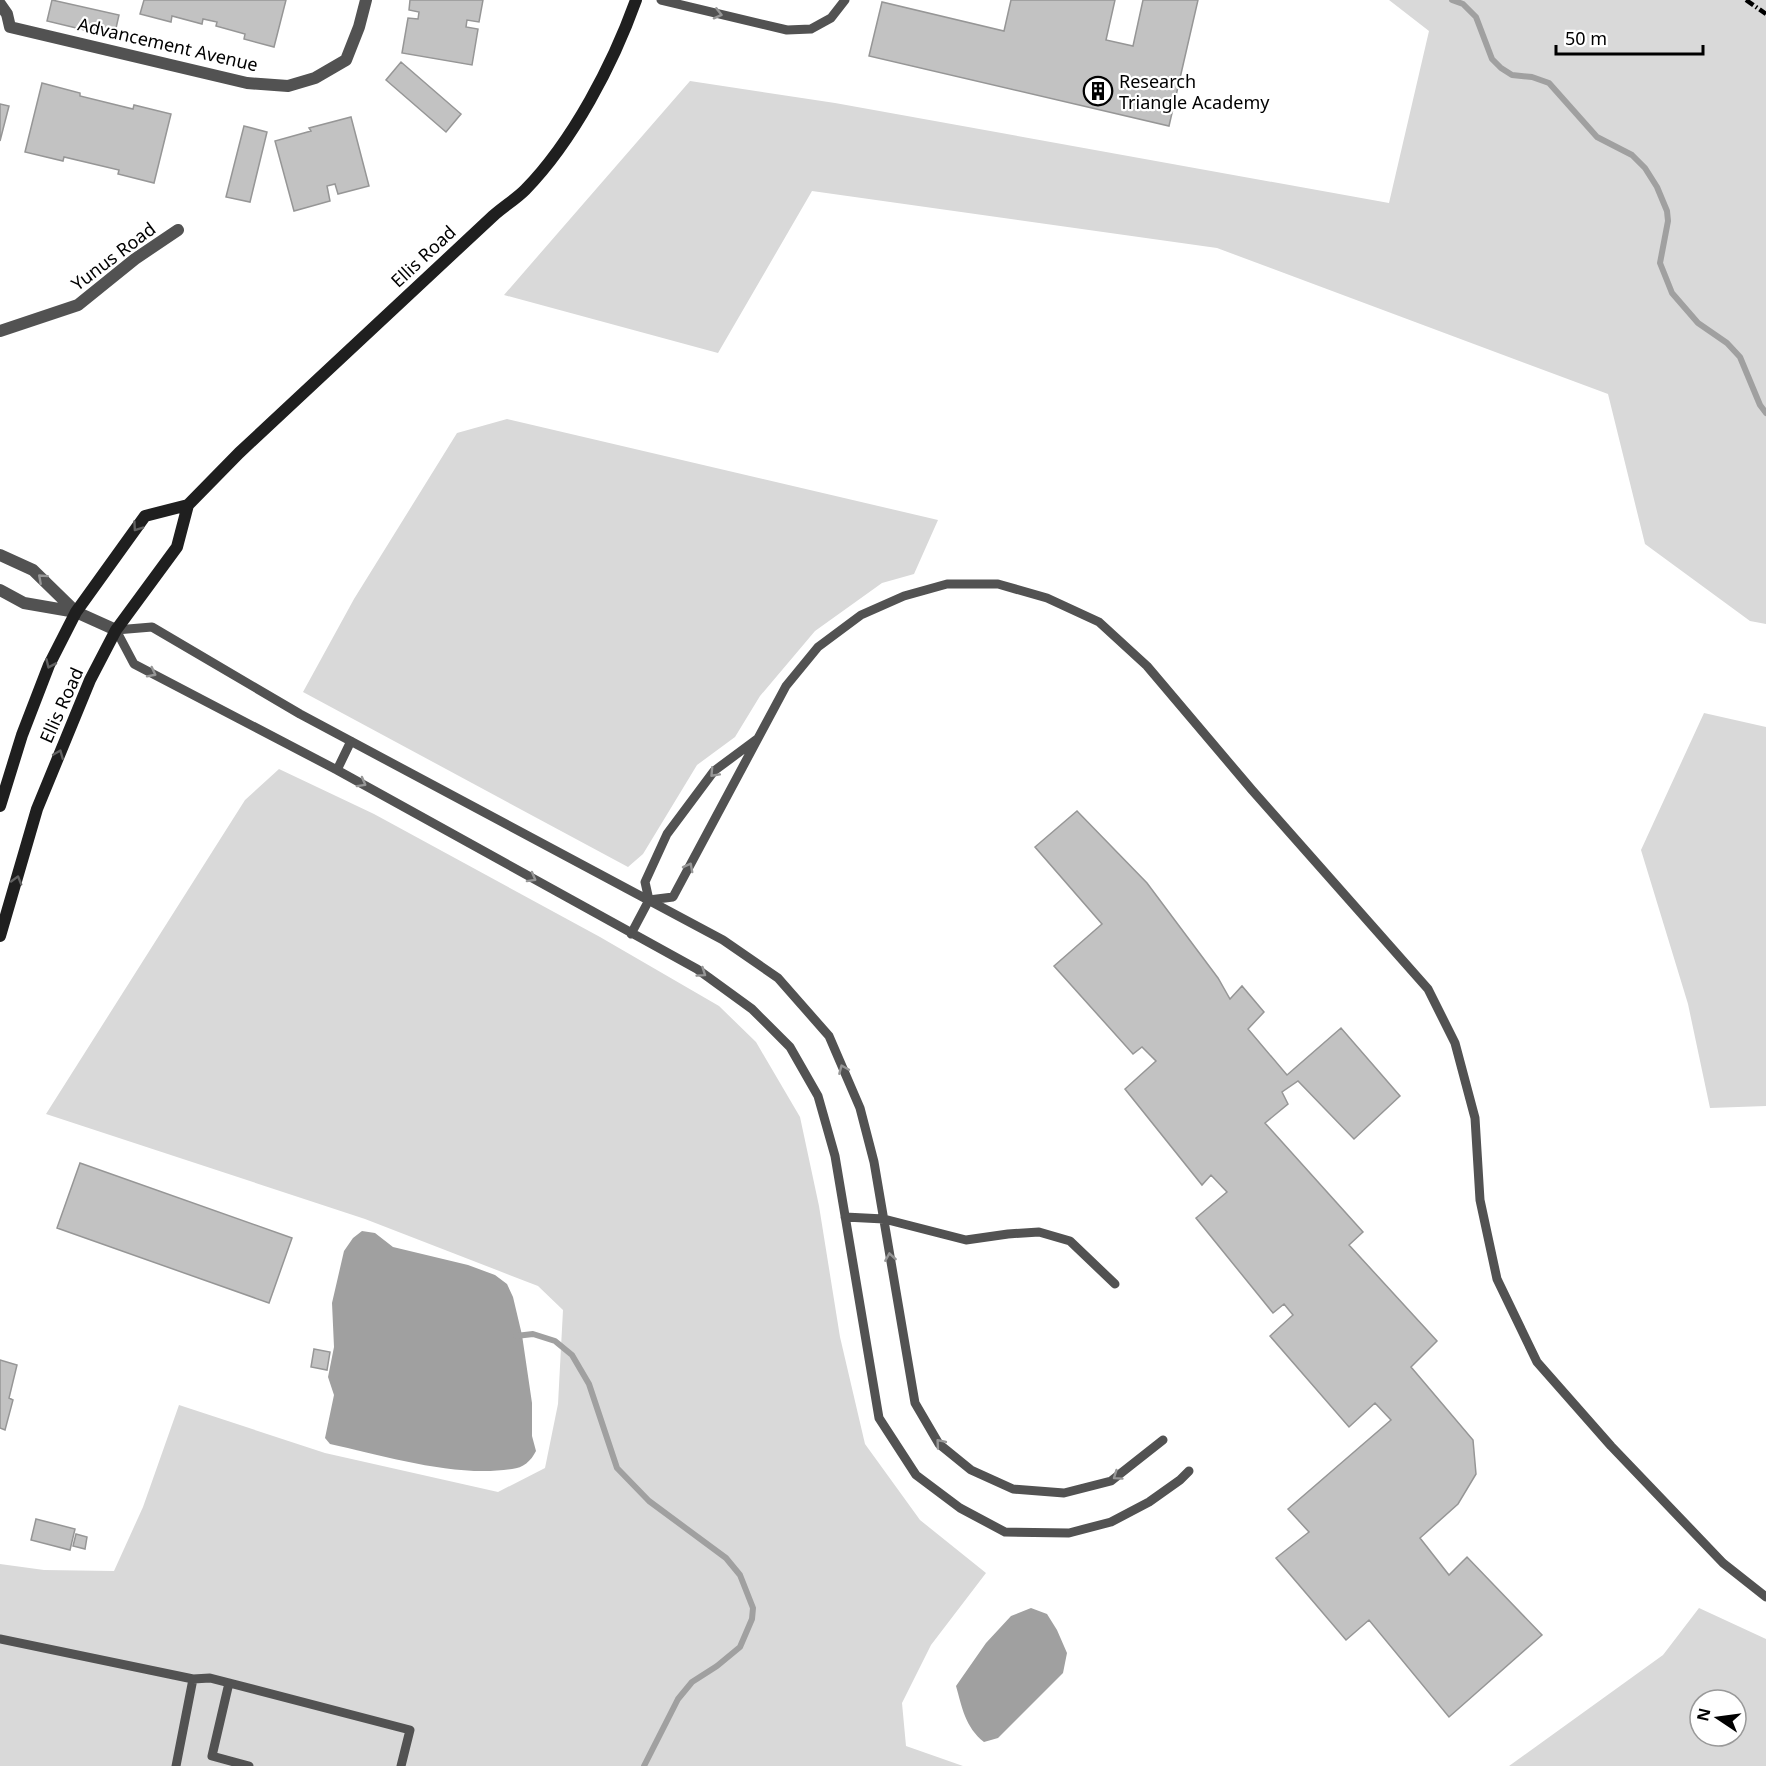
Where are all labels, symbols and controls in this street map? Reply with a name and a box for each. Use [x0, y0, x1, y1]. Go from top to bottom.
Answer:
one-way arrow [713, 7, 723, 20]
street label: Advancement Avenue [76, 12, 260, 76]
scale bar [1556, 18, 1703, 56]
text: 50 m [1565, 26, 1607, 50]
place label: Research Triangle Academy [1119, 69, 1270, 114]
building icon: Research Triangle Academy [1082, 75, 1114, 107]
street label: Yunus Road [66, 216, 160, 296]
street label: Ellis Road [385, 220, 461, 292]
one-way arrow [133, 520, 144, 531]
one-way arrow [38, 574, 49, 585]
one-way arrow [46, 658, 58, 669]
street label: Ellis Road [34, 663, 88, 747]
one-way arrow [145, 666, 156, 677]
one-way arrow [52, 749, 64, 760]
one-way arrow [710, 766, 721, 777]
one-way arrow [355, 776, 366, 787]
one-way arrow [682, 863, 693, 874]
one-way arrow [526, 871, 536, 882]
one-way arrow [10, 875, 22, 886]
one-way arrow [695, 966, 706, 977]
one-way arrow [838, 1064, 850, 1075]
one-way arrow [884, 1253, 897, 1263]
one-way arrow [936, 1439, 947, 1450]
one-way arrow [1112, 1469, 1123, 1480]
north arrow [1688, 1688, 1748, 1748]
text: N [1691, 1706, 1716, 1723]

